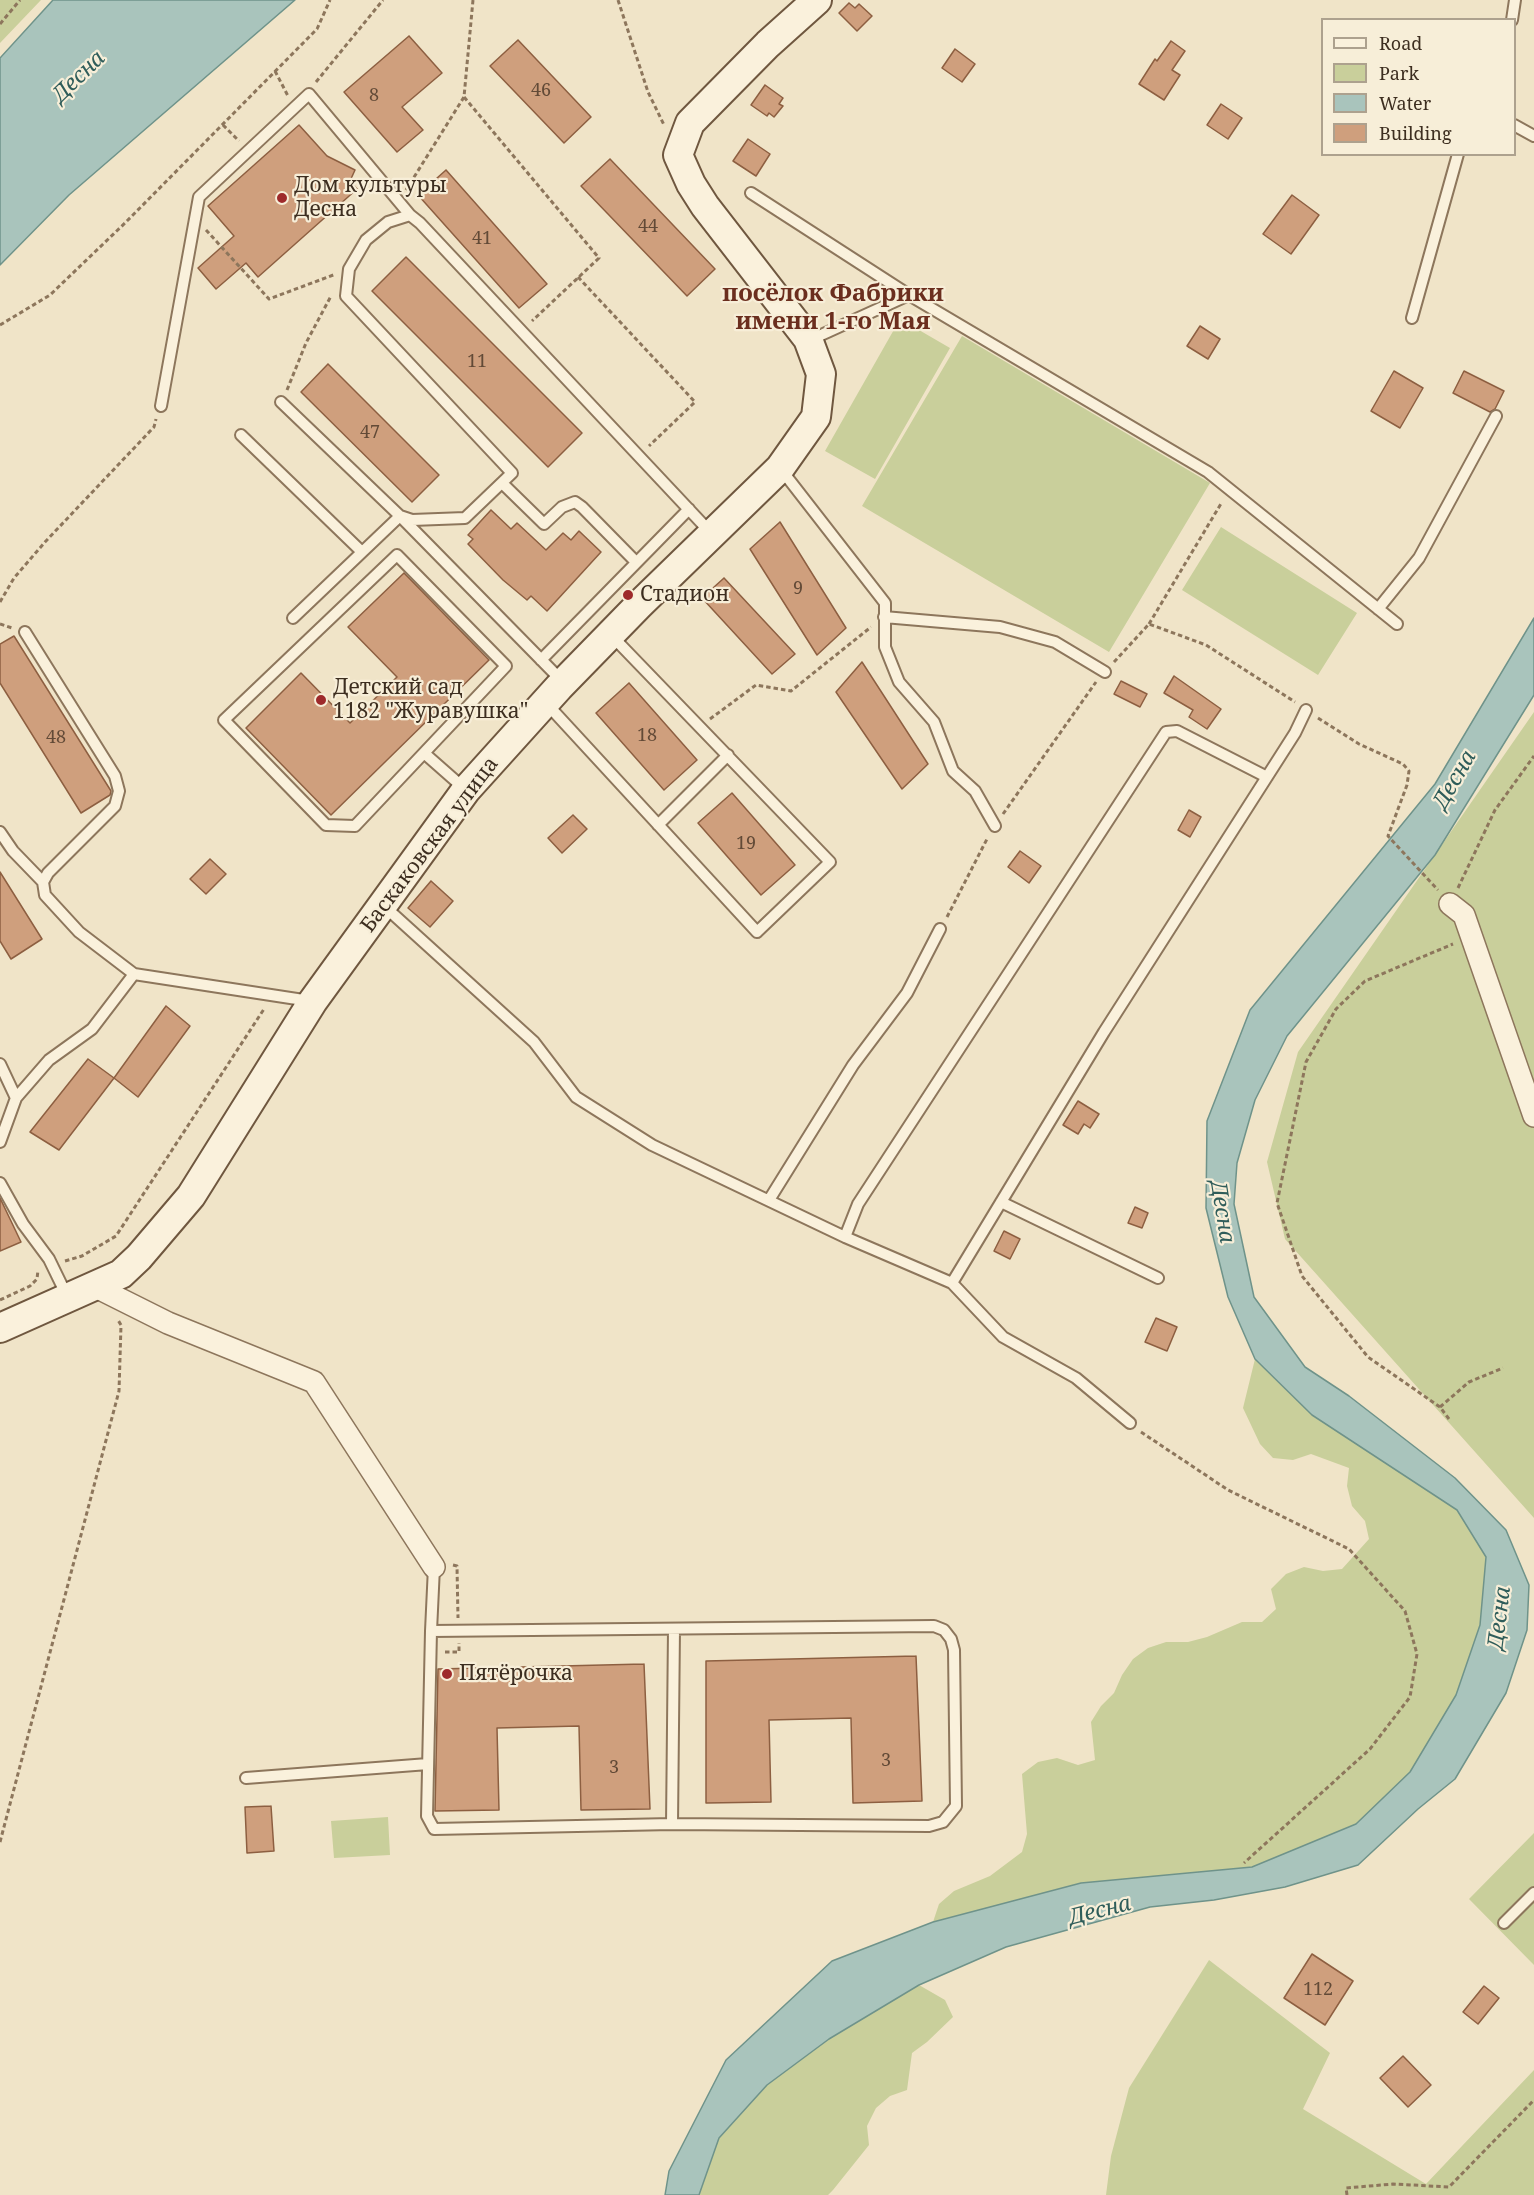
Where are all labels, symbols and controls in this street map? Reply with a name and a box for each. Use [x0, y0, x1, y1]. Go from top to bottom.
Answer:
legend [1321, 18, 1516, 156]
text: Road [1379, 31, 1422, 55]
water label: Десна [47, 46, 111, 108]
text: Park [1379, 61, 1419, 85]
house number: 46 [531, 80, 551, 102]
house number: 8 [369, 85, 379, 107]
text: Water [1379, 91, 1431, 115]
text: Building [1379, 121, 1452, 145]
place label: Дом культуры Десна [294, 173, 447, 223]
marker: Дом культуры Десна [275, 191, 289, 205]
house number: 44 [638, 216, 658, 238]
house number: 41 [472, 228, 492, 250]
district label: посёлок Фабрики имени 1-го Мая [722, 280, 944, 336]
house number: 11 [467, 351, 487, 373]
house number: 47 [360, 422, 380, 444]
house number: 9 [793, 578, 803, 600]
place label: Стадион [640, 582, 729, 608]
marker: Стадион [621, 588, 635, 602]
place label: Детский сад 1182 "Журавушка" [333, 675, 528, 725]
marker: Детский сад 1182 "Журавушка" [314, 693, 328, 707]
house number: 18 [637, 725, 657, 747]
house number: 48 [46, 727, 66, 749]
water label: Десна [1428, 746, 1482, 814]
street label: Баскаковская улица [356, 752, 504, 938]
house number: 19 [736, 833, 756, 855]
water label: Десна [1204, 1179, 1240, 1245]
water label: Десна [1483, 1585, 1517, 1651]
place label: Пятёрочка [459, 1661, 573, 1687]
marker: Пятёрочка [440, 1667, 454, 1681]
house number: 3 [881, 1750, 891, 1772]
house number: 3 [609, 1757, 619, 1779]
water label: Десна [1066, 1891, 1134, 1931]
house number: 112 [1303, 1979, 1333, 2001]

